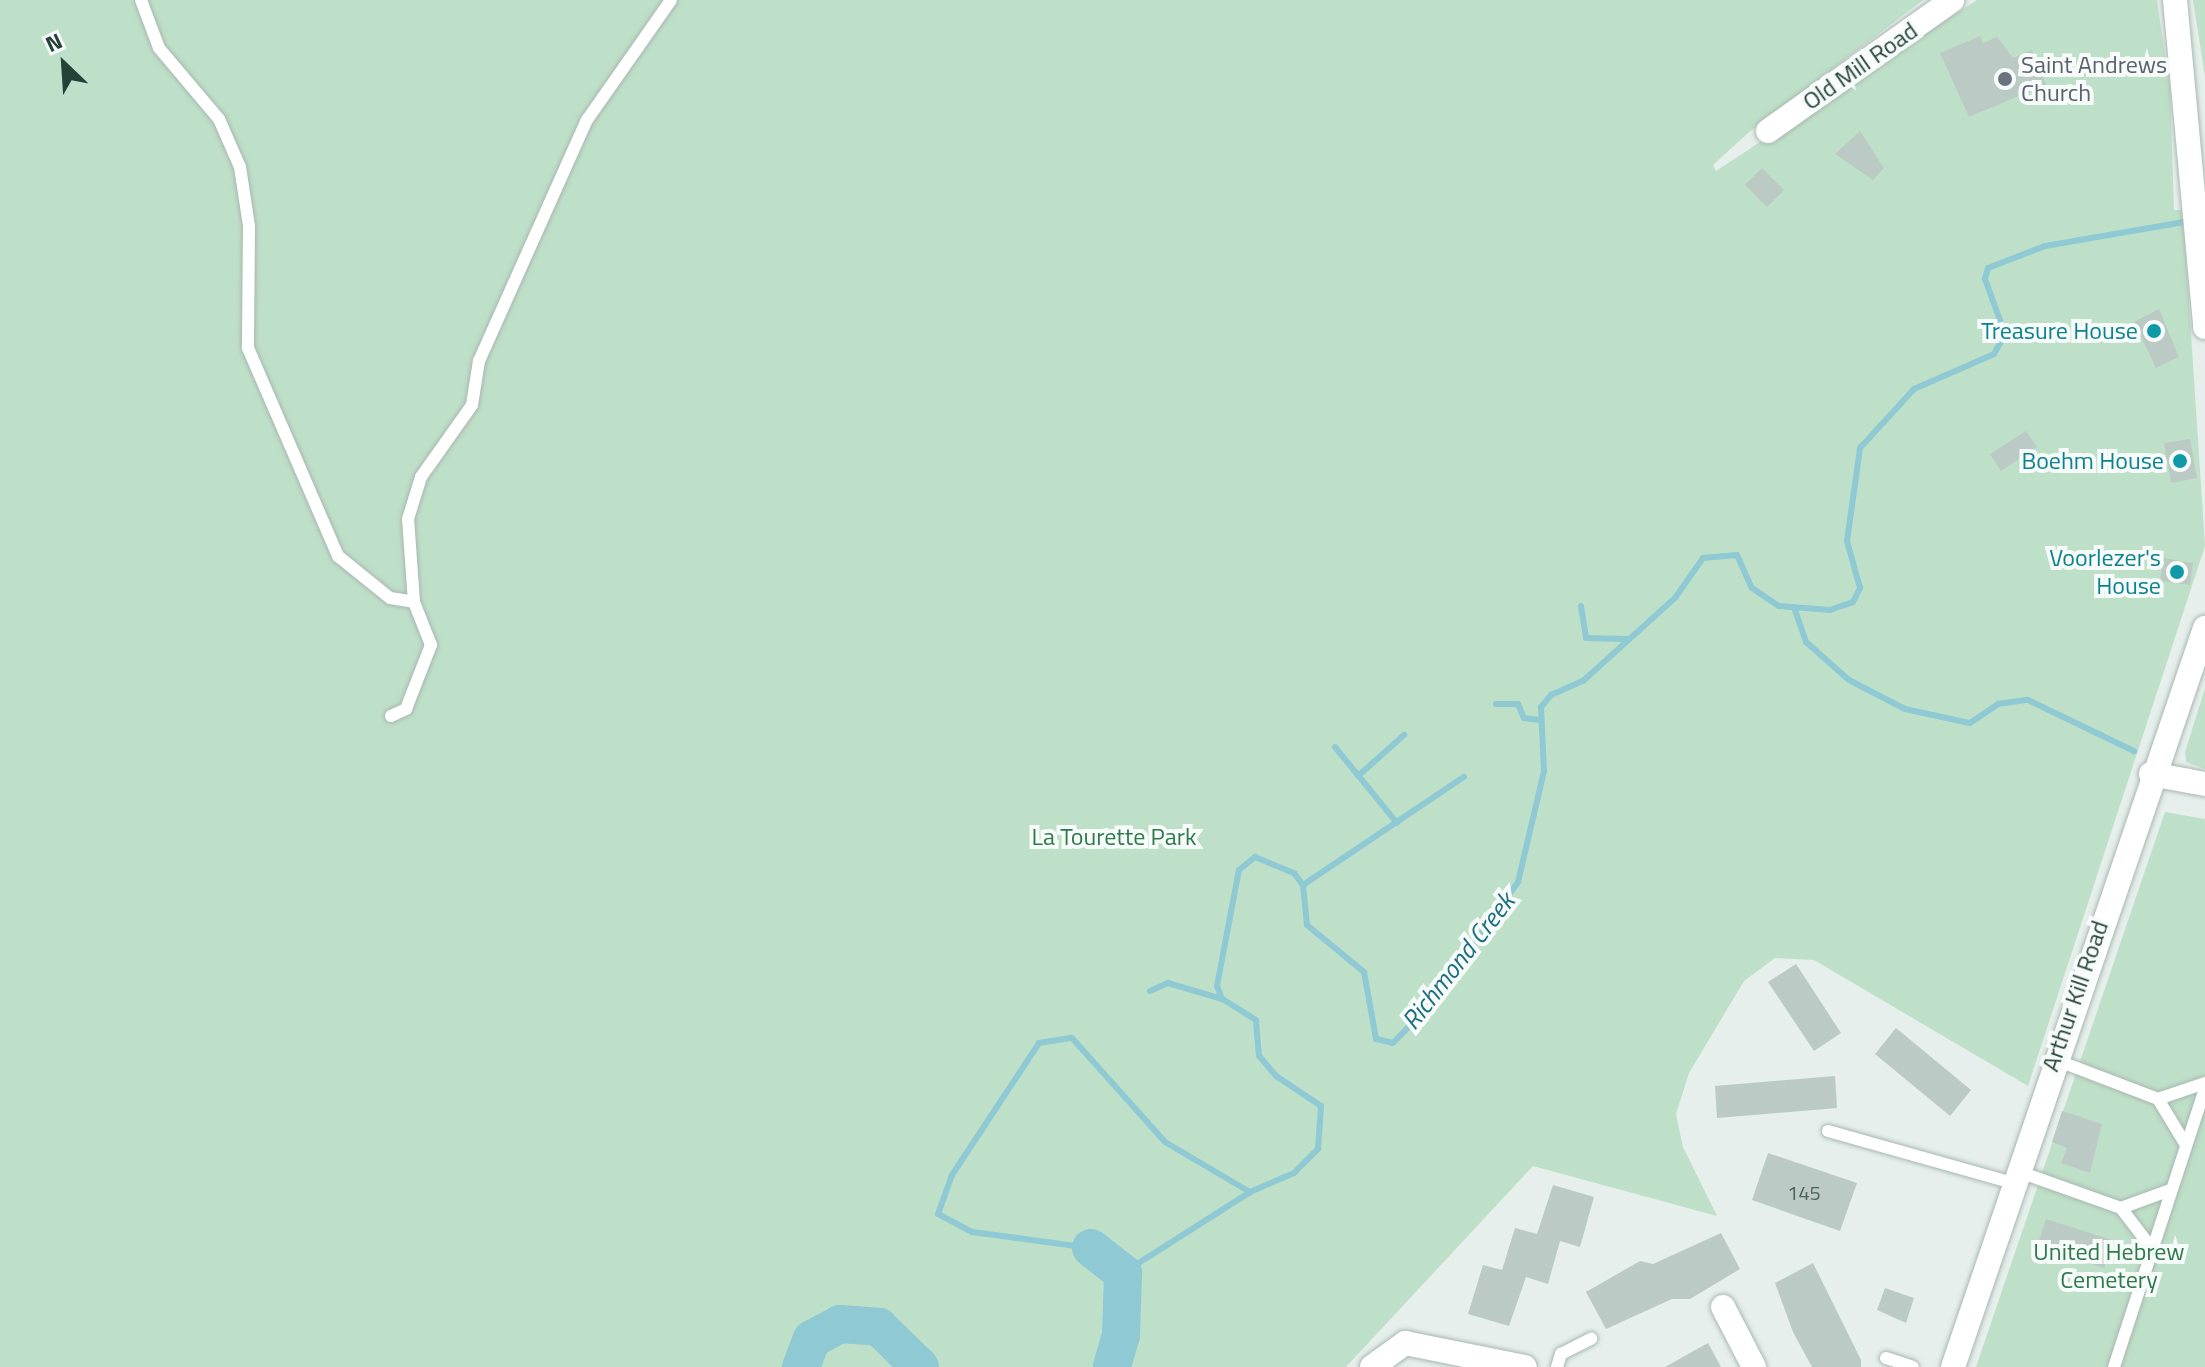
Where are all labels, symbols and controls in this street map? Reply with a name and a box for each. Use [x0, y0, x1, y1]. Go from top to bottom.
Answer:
street label: Old Mill Road [1797, 16, 1923, 116]
north arrow [24, 24, 104, 104]
text: N [40, 24, 68, 61]
place label: Saint Andrews Church [2021, 51, 2167, 107]
marker: Saint Andrews Church [1996, 70, 2014, 88]
place label: Treasure House [1981, 317, 2138, 345]
marker: Treasure House [2145, 322, 2163, 340]
place label: Boehm House [2021, 447, 2164, 475]
marker: Boehm House [2171, 452, 2189, 470]
place label: Voorlezer's House [2049, 544, 2161, 600]
marker: Voorlezer's House [2168, 563, 2186, 581]
park label: La Tourette Park [1032, 823, 1196, 851]
water label: Richmond Creek [1395, 886, 1521, 1036]
street label: Arthur Kill Road [2036, 917, 2114, 1075]
house number: 145 [1787, 1180, 1821, 1204]
park label: United Hebrew Cemetery [2033, 1238, 2185, 1294]

